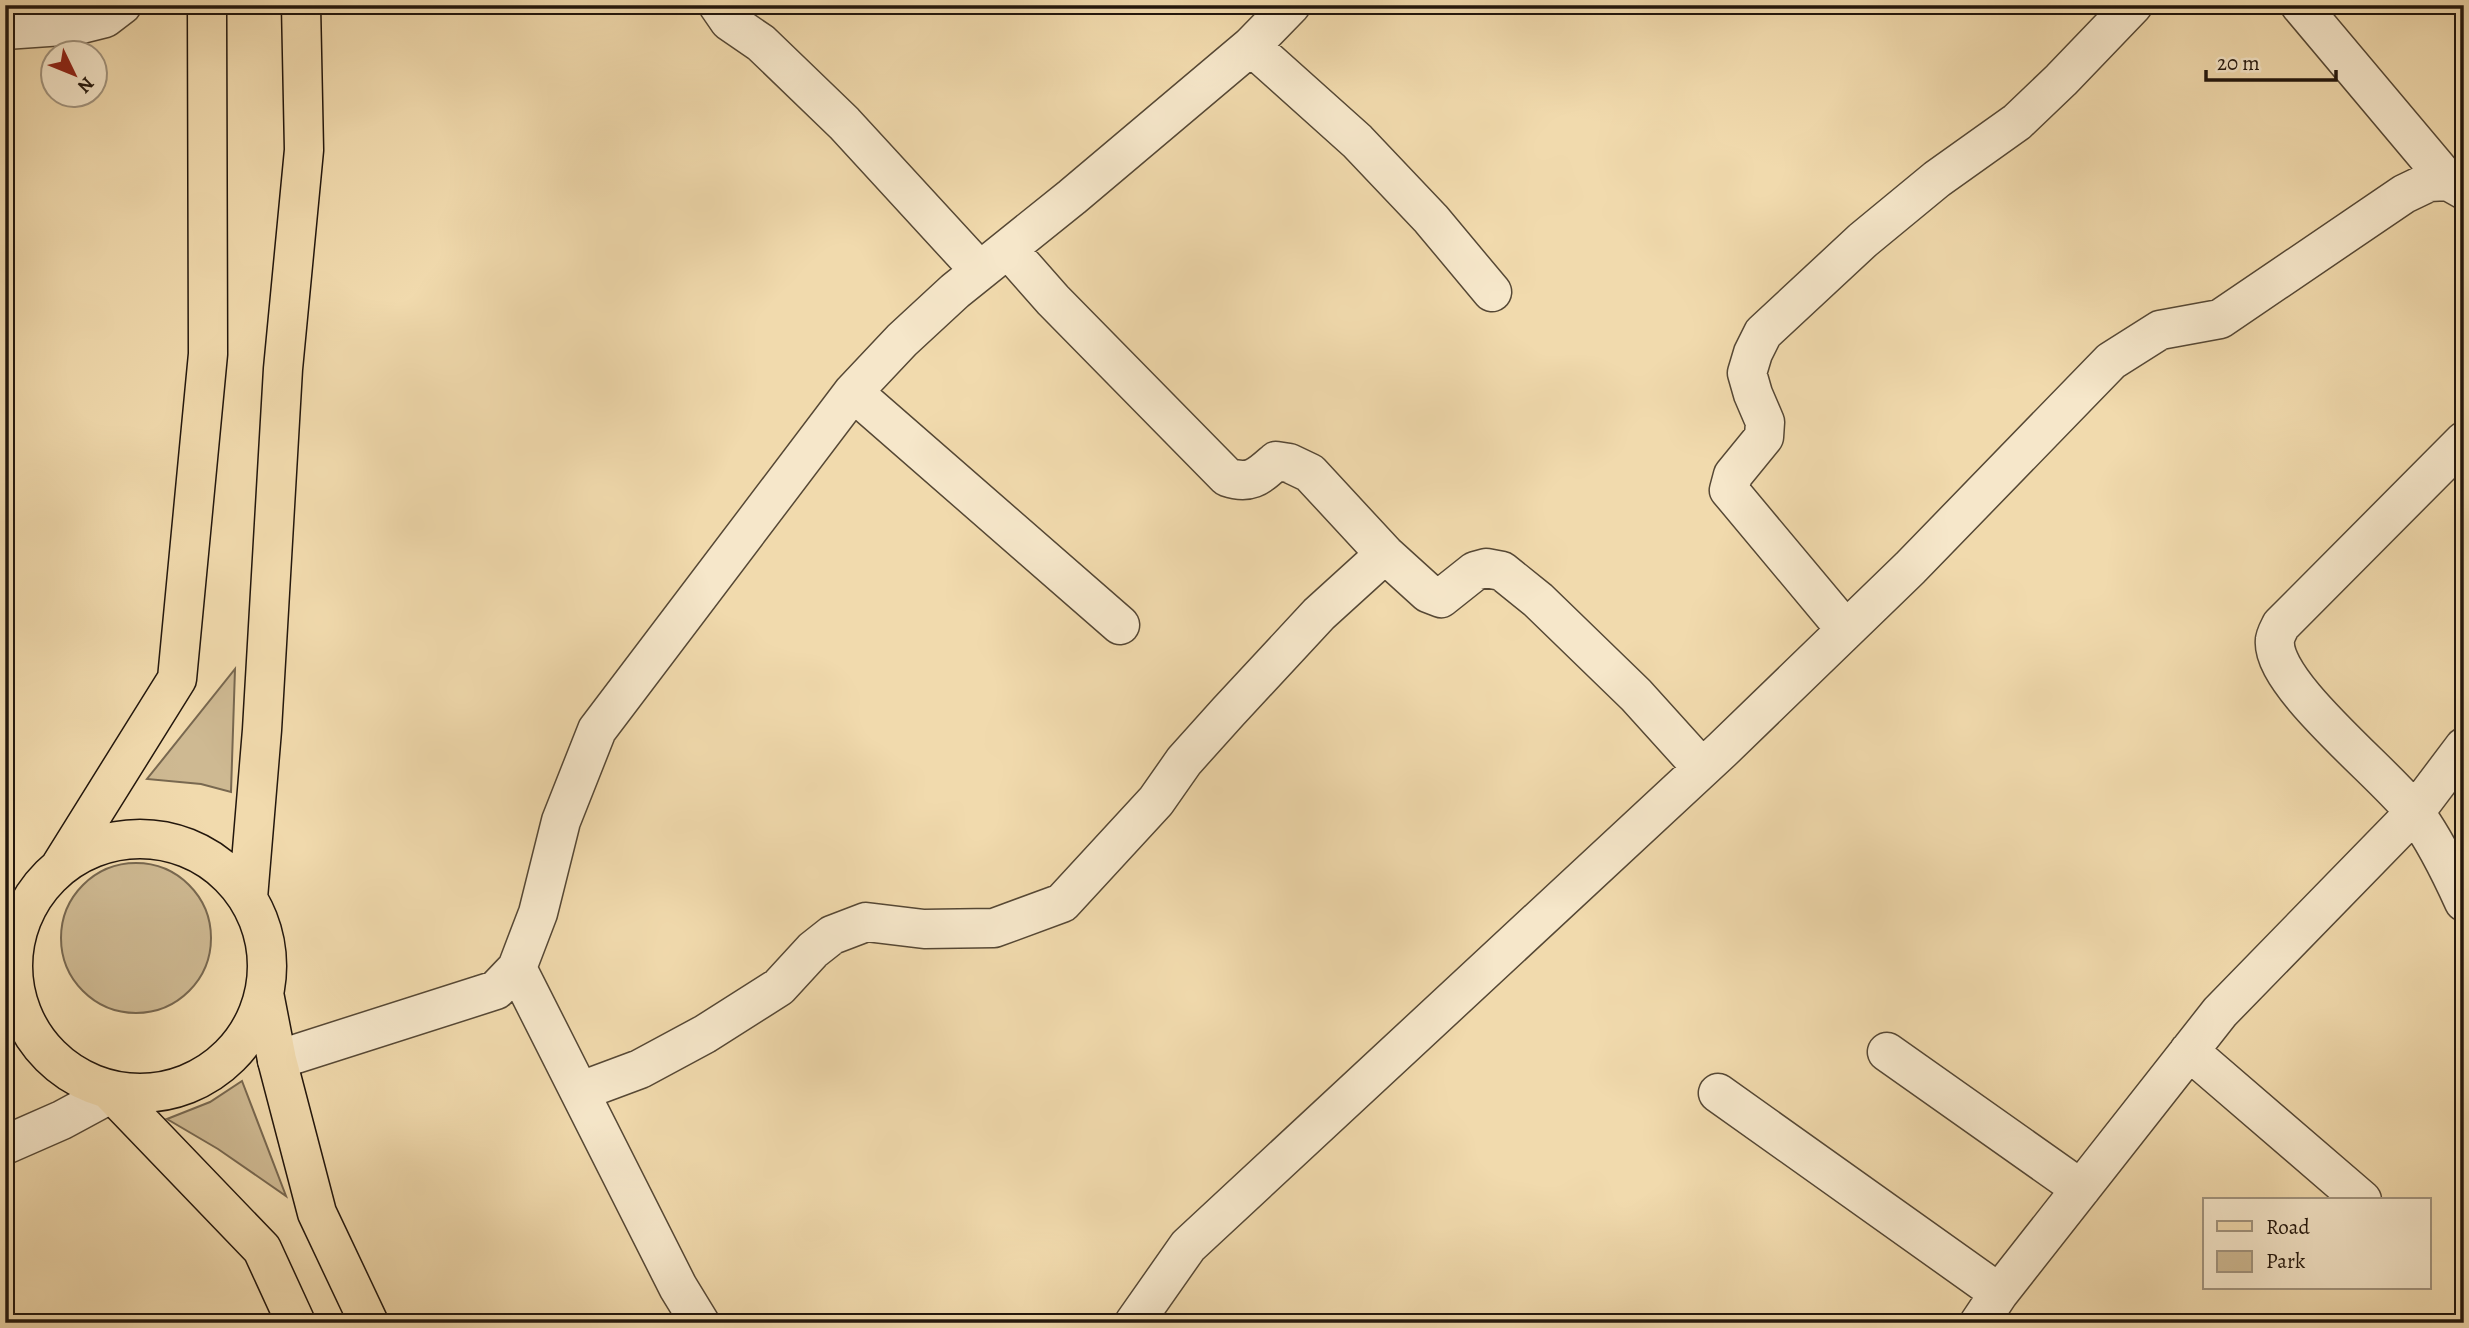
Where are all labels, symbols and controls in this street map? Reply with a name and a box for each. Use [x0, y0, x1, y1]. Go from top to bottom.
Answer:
north arrow [38, 38, 108, 108]
scale bar [2206, 38, 2336, 82]
text: 20 m [2217, 49, 2260, 77]
text: N [71, 71, 100, 99]
legend [2203, 1198, 2430, 1290]
text: Road [2266, 1213, 2310, 1241]
text: Park [2266, 1247, 2306, 1275]

